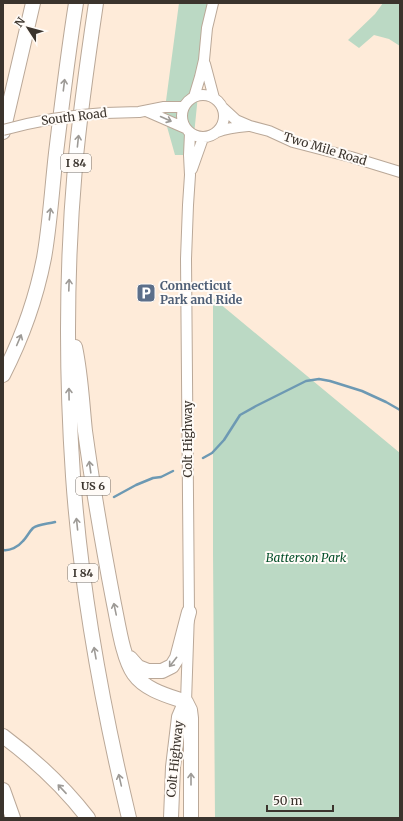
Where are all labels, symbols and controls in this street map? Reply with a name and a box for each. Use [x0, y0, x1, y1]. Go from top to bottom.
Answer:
north arrow [8, 8, 48, 48]
text: N [12, 14, 28, 30]
one-way arrow [60, 79, 68, 92]
street label: South Road [40, 105, 108, 128]
one-way arrow [159, 116, 171, 123]
street label: Two Mile Road [282, 129, 369, 168]
one-way arrow [74, 135, 82, 148]
road number: I 84 [61, 154, 91, 172]
one-way arrow [46, 208, 54, 221]
place label: Connecticut Park and Ride [160, 278, 243, 307]
one-way arrow [65, 279, 73, 292]
parking icon: Connecticut Park and Ride [135, 282, 157, 304]
one-way arrow [16, 334, 24, 346]
one-way arrow [65, 388, 73, 401]
street label: Colt Highway [180, 400, 195, 478]
one-way arrow [86, 461, 94, 474]
road number: US 6 [76, 477, 110, 495]
one-way arrow [74, 518, 81, 531]
park label: Batterson Park [266, 550, 347, 565]
road number: I 84 [68, 564, 98, 582]
one-way arrow [111, 603, 119, 616]
one-way arrow [90, 647, 98, 660]
one-way arrow [169, 657, 178, 667]
street label: Colt Highway [163, 720, 186, 798]
one-way arrow [187, 773, 195, 786]
one-way arrow [116, 774, 123, 787]
one-way arrow [57, 784, 67, 794]
scale bar [267, 787, 333, 813]
text: 50 m [273, 793, 302, 808]

